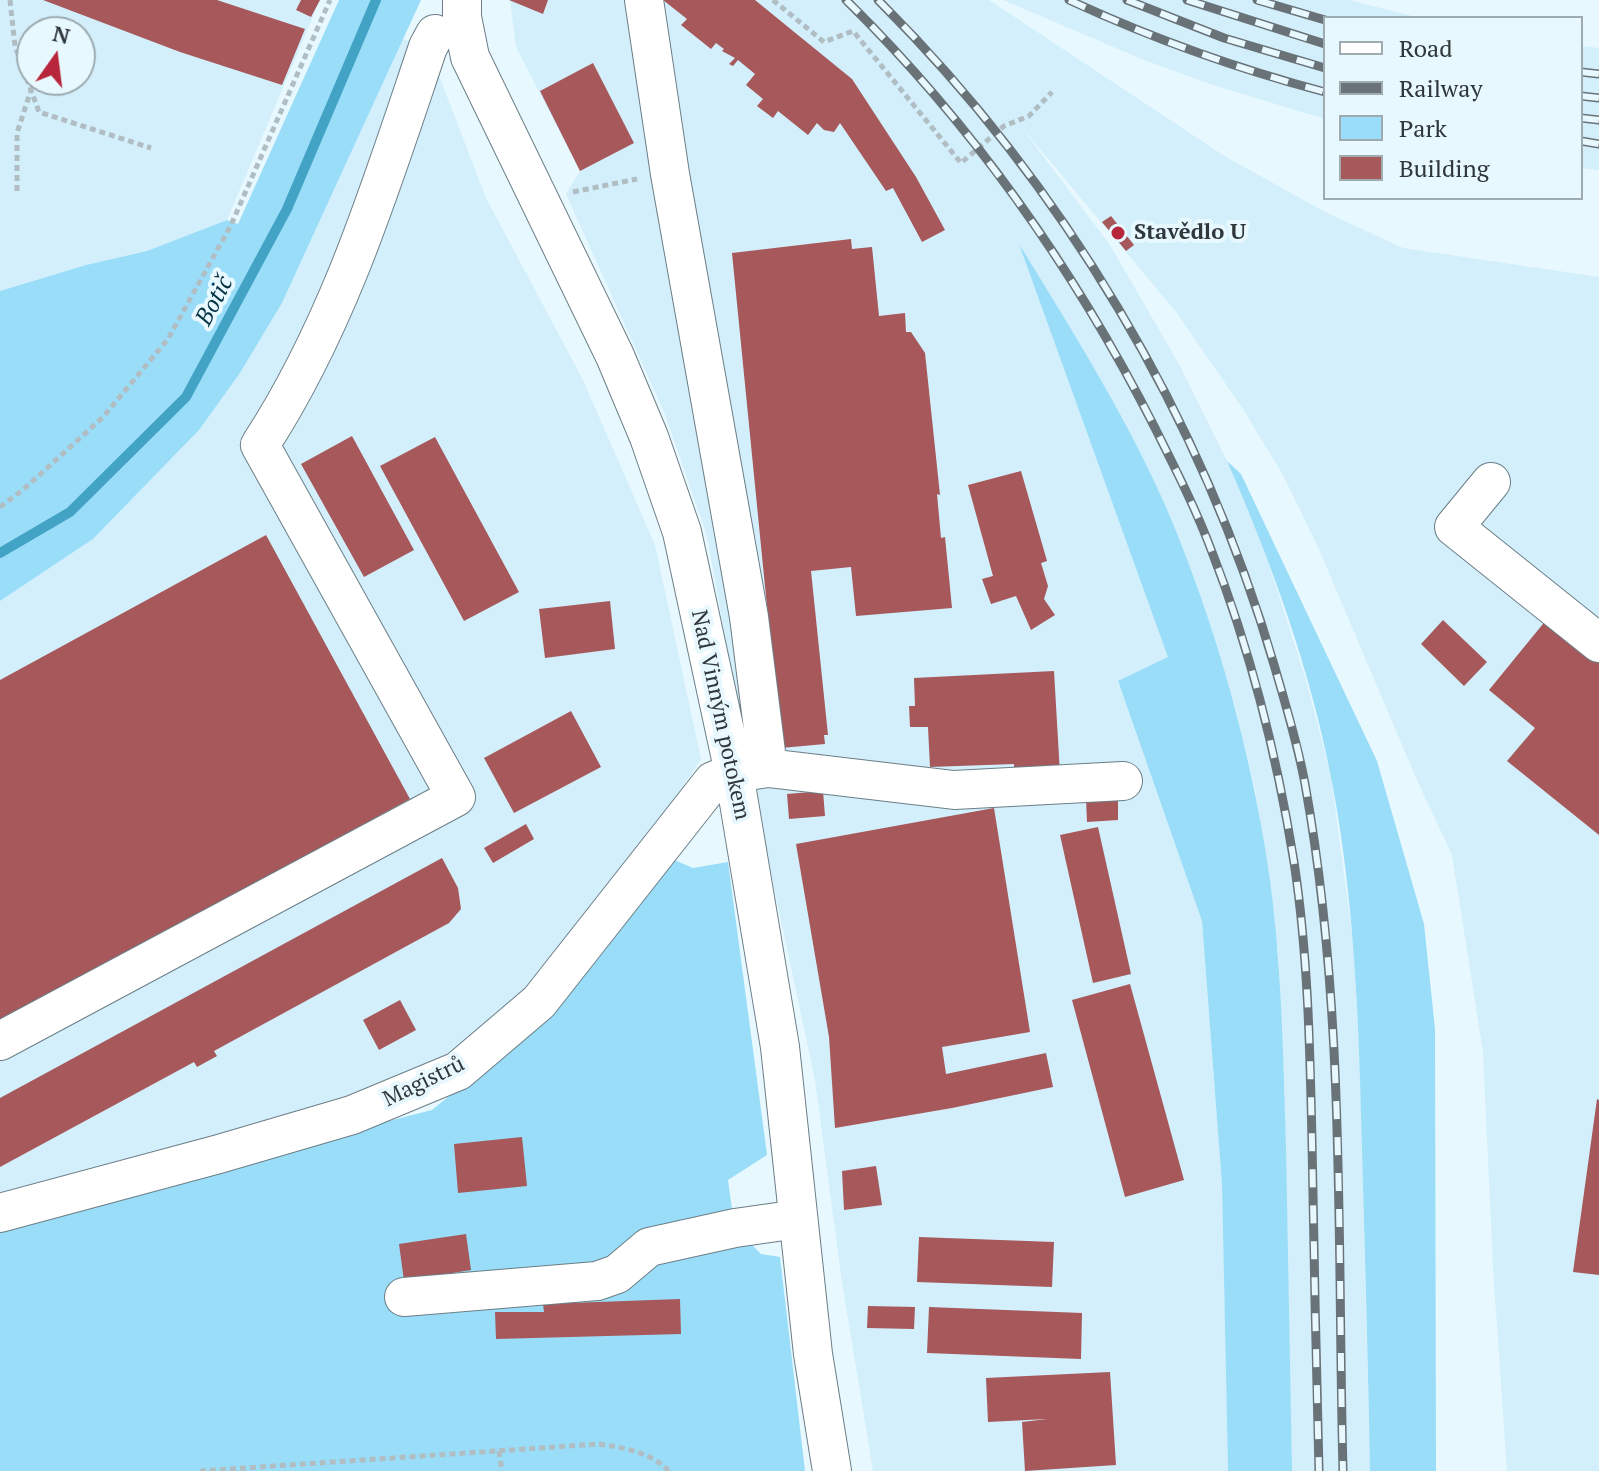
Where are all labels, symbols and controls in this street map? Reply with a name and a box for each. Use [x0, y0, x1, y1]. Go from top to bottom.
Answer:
north arrow [16, 16, 96, 96]
legend [1323, 16, 1583, 200]
text: N [50, 18, 73, 50]
text: Road [1399, 32, 1453, 64]
text: Railway [1399, 72, 1483, 104]
text: Park [1399, 112, 1447, 144]
text: Building [1399, 152, 1489, 184]
place label: Stavědlo U [1134, 220, 1246, 246]
marker: Stavědlo U [1109, 224, 1127, 242]
water label: Botič [190, 271, 240, 331]
street label: Nad Vinným potokem [685, 608, 755, 822]
street label: Magistrů [379, 1051, 469, 1113]

